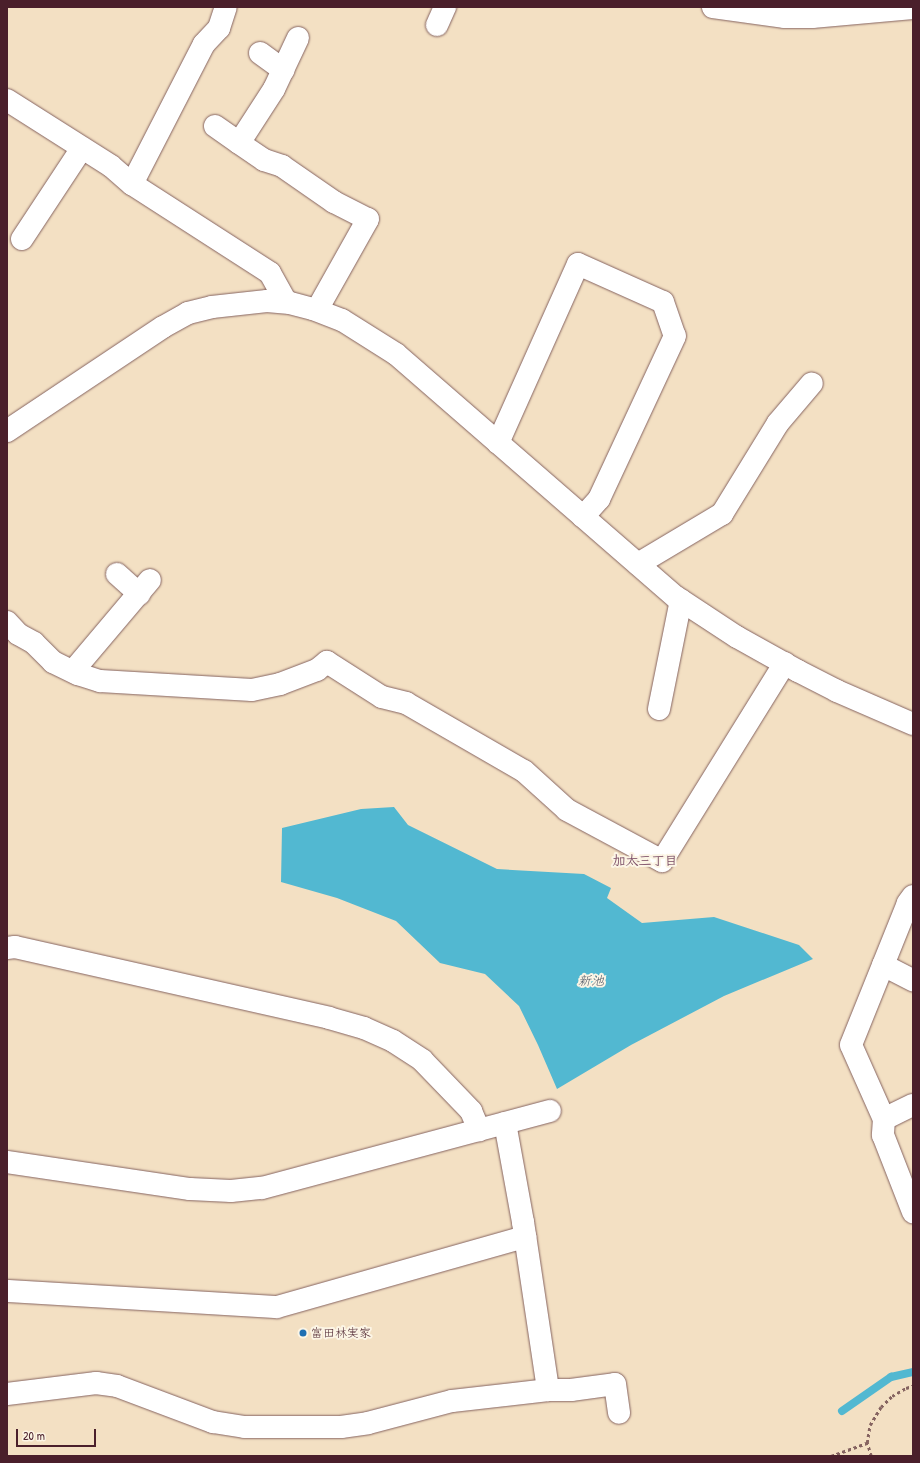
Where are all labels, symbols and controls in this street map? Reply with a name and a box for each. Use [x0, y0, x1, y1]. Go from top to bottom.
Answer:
district label: 加太三丁目 [613, 852, 677, 868]
water label: 新池 [578, 972, 604, 988]
place label: 富田林実家 [311, 1326, 371, 1340]
marker: 富田林実家 [298, 1328, 308, 1338]
scale bar [18, 1421, 98, 1447]
text: 20 m [23, 1427, 45, 1444]

